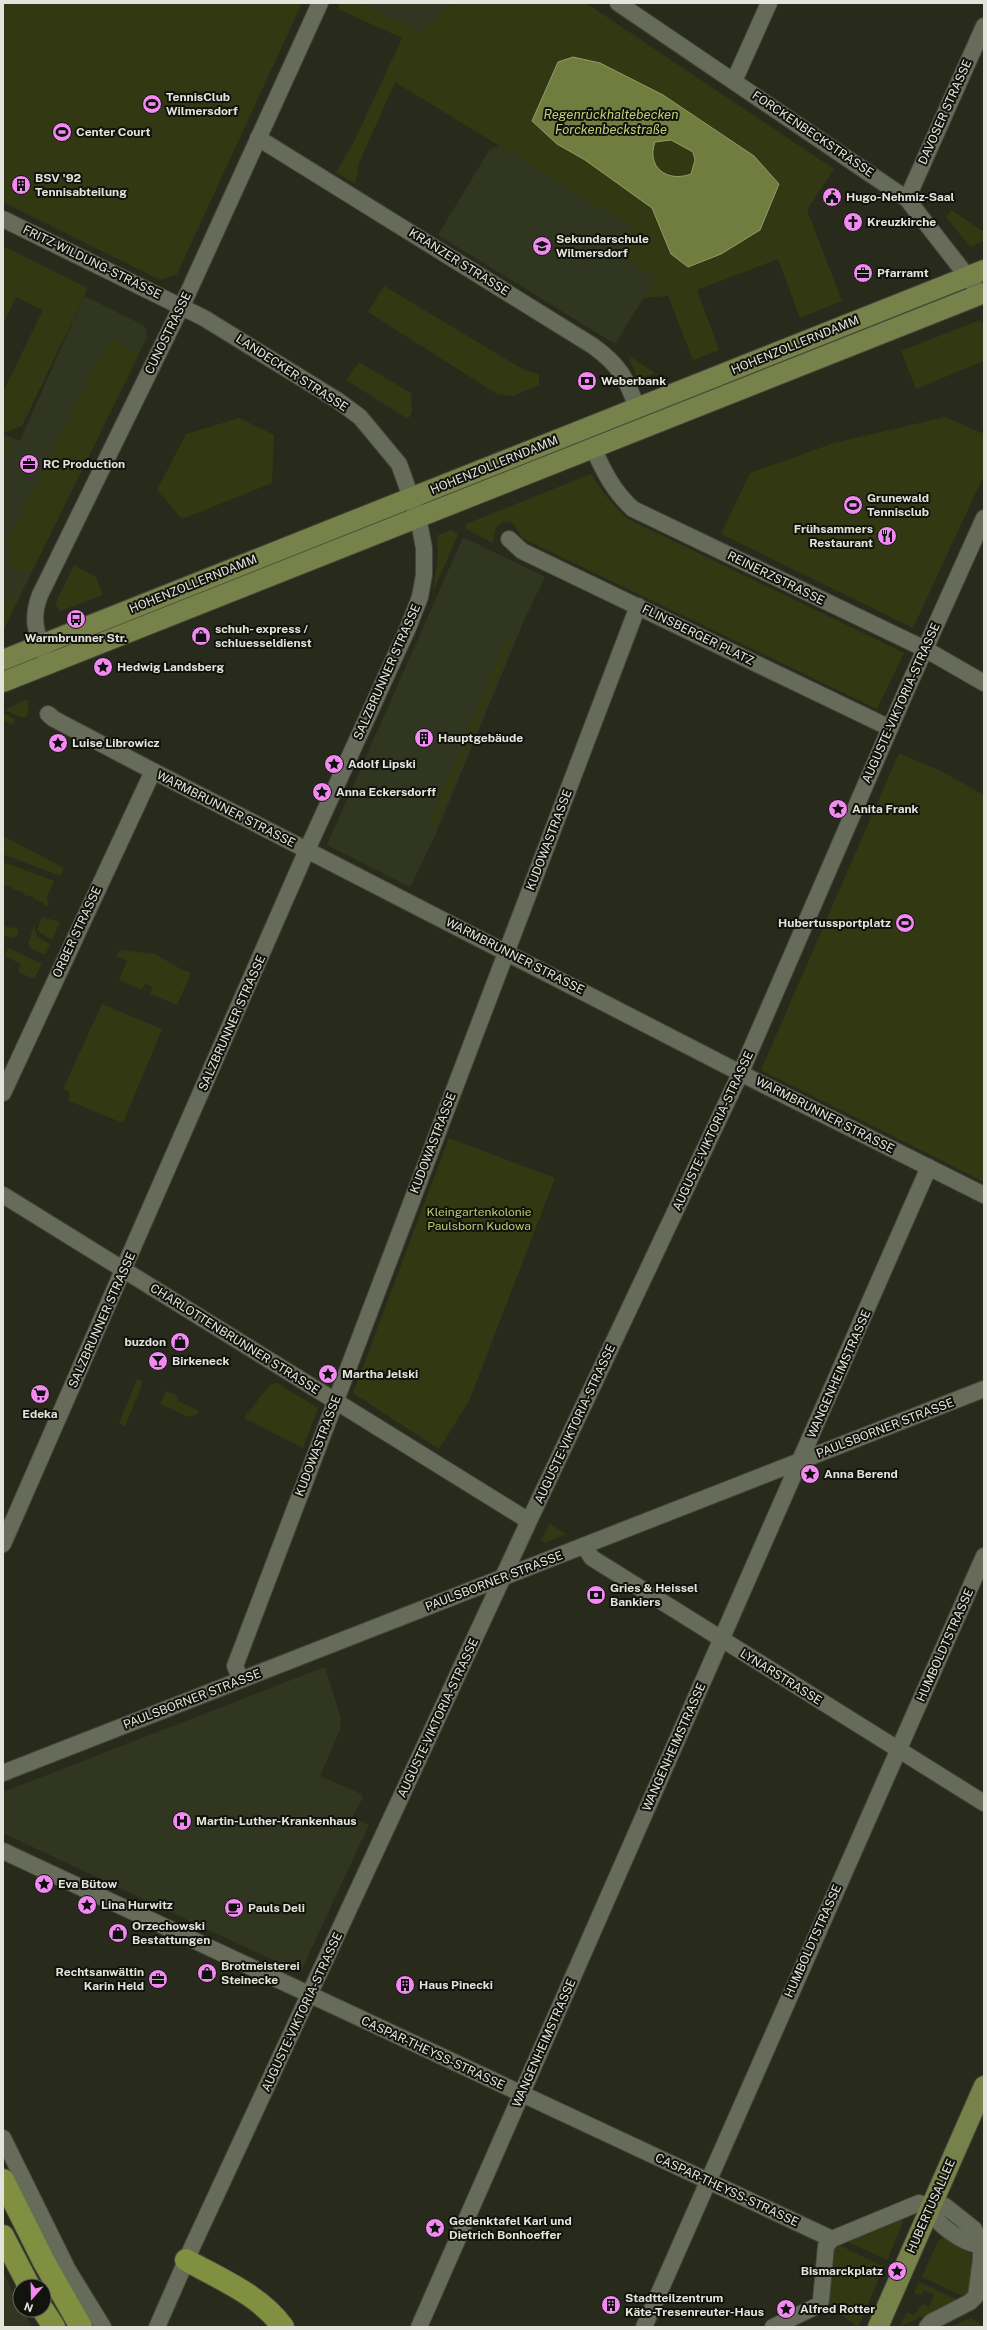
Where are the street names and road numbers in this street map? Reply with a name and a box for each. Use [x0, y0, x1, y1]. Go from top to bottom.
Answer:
street label: DAVOSER STRASSE [916, 57, 974, 167]
street label: FORCKENBECKSTRASSE [750, 88, 876, 180]
street label: FRITZ-WILDUNG-STRASSE [21, 222, 163, 302]
street label: KRANZER STRASSE [406, 226, 512, 298]
street label: CUNOSTRASSE [142, 290, 194, 376]
street label: HOHENZOLLERNDAMM [729, 313, 861, 377]
street label: LANDECKER STRASSE [233, 332, 351, 414]
street label: HOHENZOLLERNDAMM [428, 433, 560, 497]
street label: REINERZSTRASSE [725, 548, 827, 608]
street label: HOHENZOLLERNDAMM [127, 552, 259, 616]
street label: SALZBRUNNER STRASSE [351, 602, 423, 742]
street label: FLINSBERGER PLATZ [640, 602, 756, 668]
street label: AUGUSTE-VIKTORIA-STRASSE [859, 621, 943, 785]
street label: WARMBRUNNER STRASSE [154, 768, 298, 850]
street label: KUDOWASTRASSE [523, 788, 575, 892]
street label: ORBER STRASSE [50, 884, 104, 980]
street label: WARMBRUNNER STRASSE [443, 915, 587, 997]
street label: SALZBRUNNER STRASSE [196, 953, 268, 1093]
street label: AUGUSTE-VIKTORIA-STRASSE [670, 1049, 756, 1213]
street label: WARMBRUNNER STRASSE [753, 1074, 897, 1156]
street label: KUDOWASTRASSE [407, 1091, 459, 1195]
street label: SALZBRUNNER STRASSE [66, 1250, 138, 1390]
street label: CHARLOTTENBRUNNER STRASSE [148, 1281, 322, 1397]
street label: WANGENHEIMSTRASSE [804, 1308, 874, 1440]
street label: AUGUSTE-VIKTORIA-STRASSE [532, 1342, 618, 1506]
street label: KUDOWASTRASSE [292, 1394, 344, 1498]
street label: PAULSBORNER STRASSE [814, 1395, 956, 1461]
street label: PAULSBORNER STRASSE [423, 1548, 565, 1614]
street label: HUMBOLDTSTRASSE [914, 1586, 976, 1704]
street label: AUGUSTE-VIKTORIA-STRASSE [395, 1636, 481, 1800]
street label: LYNARSTRASSE [738, 1646, 824, 1708]
street label: PAULSBORNER STRASSE [121, 1666, 263, 1732]
street label: WANGENHEIMSTRASSE [639, 1681, 709, 1813]
street label: HUMBOLDTSTRASSE [782, 1882, 844, 2000]
street label: AUGUSTE-VIKTORIA-STRASSE [259, 1930, 345, 2094]
street label: WANGENHEIMSTRASSE [509, 1977, 579, 2109]
street label: CASPAR-THEYSS-STRASSE [359, 2014, 507, 2092]
street label: CASPAR-THEYSS-STRASSE [653, 2151, 801, 2229]
street label: HUBERTUSALLEE [904, 2157, 958, 2255]

